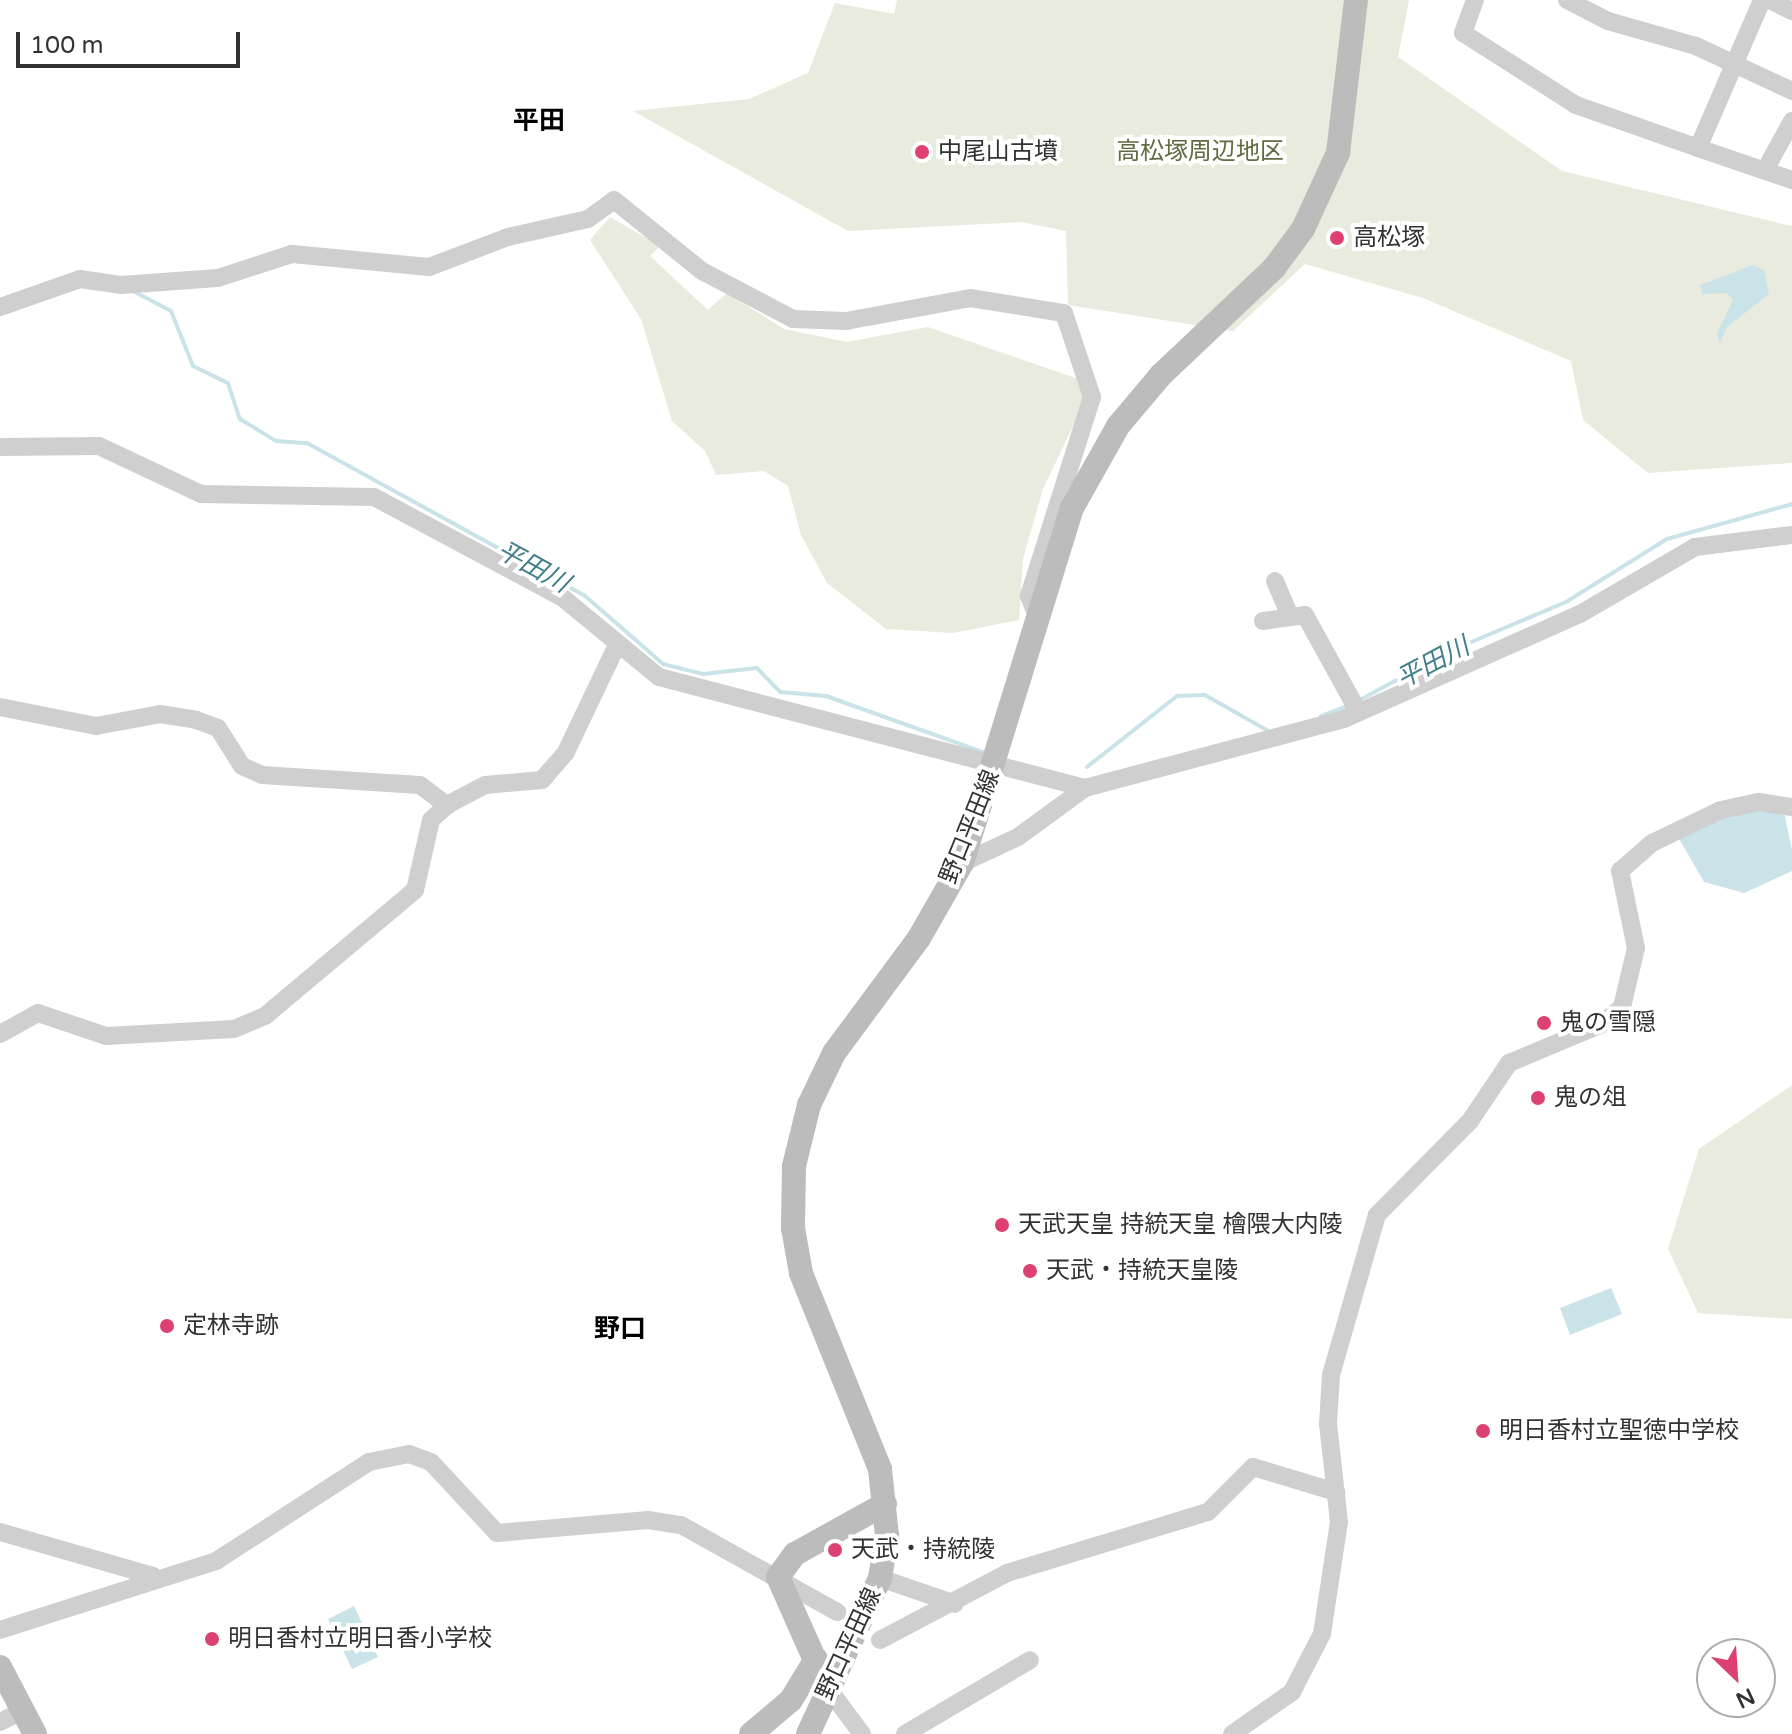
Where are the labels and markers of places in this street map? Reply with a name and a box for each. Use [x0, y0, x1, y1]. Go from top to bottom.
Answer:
place label: 中尾山古墳 [938, 138, 1058, 166]
marker: 中尾山古墳 [913, 143, 931, 161]
place label: 高松塚 [1353, 224, 1425, 252]
marker: 高松塚 [1328, 229, 1346, 247]
place label: 鬼の雪隠 [1560, 1009, 1656, 1037]
marker: 鬼の雪隠 [1535, 1014, 1553, 1032]
place label: 鬼の俎 [1554, 1084, 1626, 1112]
marker: 鬼の俎 [1529, 1089, 1547, 1107]
place label: 天武天皇 持統天皇 檜隈大内陵 [1018, 1211, 1342, 1239]
marker: 天武天皇 持統天皇 檜隈大内陵 [993, 1216, 1011, 1234]
place label: 天武・持統天皇陵 [1046, 1257, 1238, 1285]
marker: 天武・持統天皇陵 [1021, 1262, 1039, 1280]
place label: 定林寺跡 [183, 1312, 279, 1340]
marker: 定林寺跡 [158, 1317, 176, 1335]
place label: 明日香村立聖徳中学校 [1499, 1417, 1739, 1445]
marker: 明日香村立聖徳中学校 [1474, 1422, 1492, 1440]
place label: 天武・持統陵 [851, 1536, 995, 1564]
marker: 天武・持統陵 [826, 1541, 844, 1559]
place label: 明日香村立明日香小学校 [228, 1625, 492, 1653]
marker: 明日香村立明日香小学校 [203, 1630, 221, 1648]

